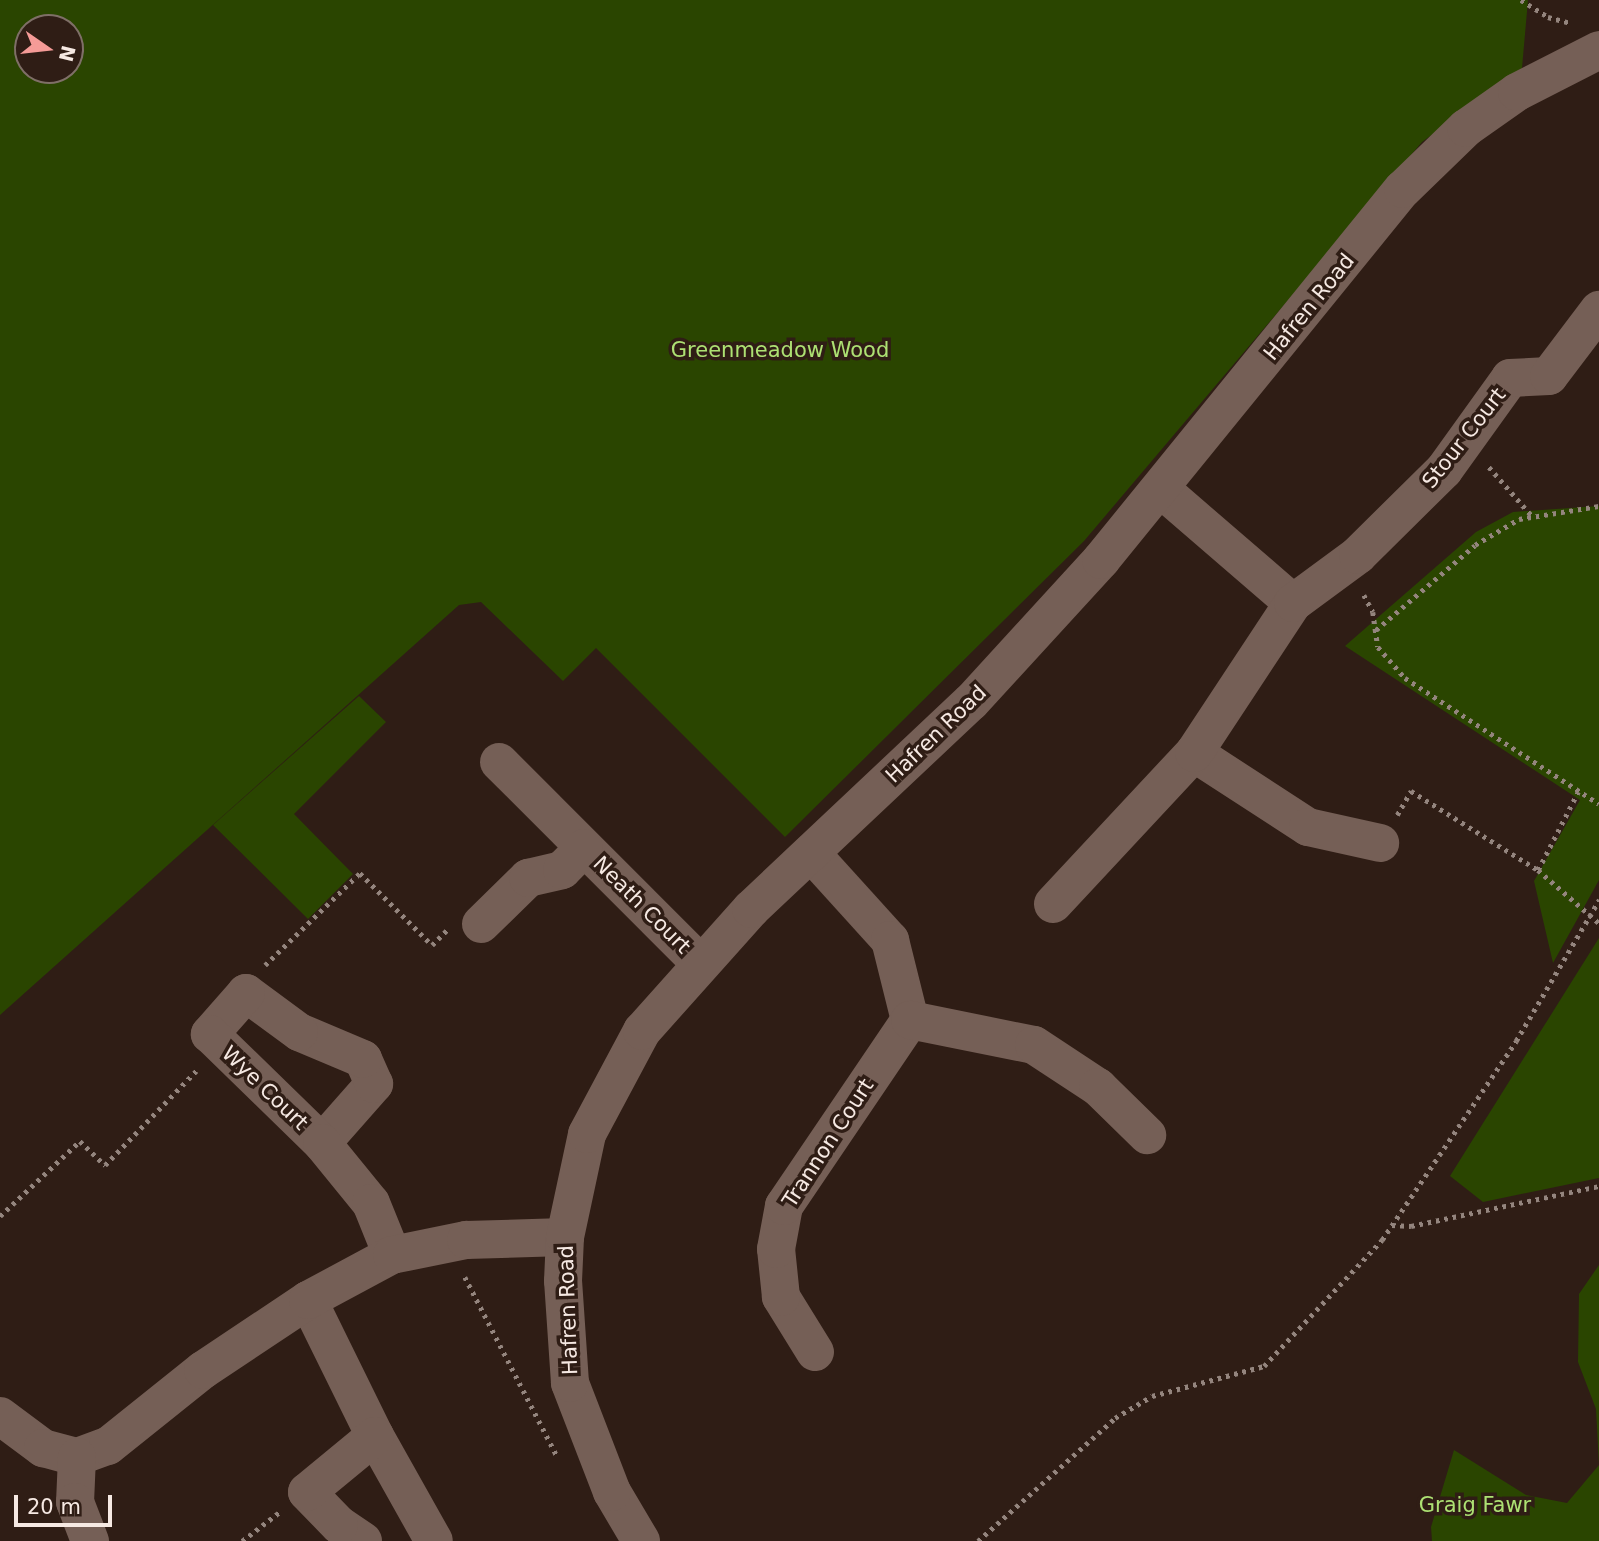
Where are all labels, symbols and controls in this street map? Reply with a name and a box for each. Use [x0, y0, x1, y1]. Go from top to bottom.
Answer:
north arrow [14, 14, 84, 84]
text: N [55, 43, 80, 64]
street label: Hafren Road [1258, 249, 1360, 365]
park label: Greenmeadow Wood [671, 337, 889, 363]
street label: Stour Court [1417, 383, 1511, 493]
street label: Hafren Road [881, 680, 991, 788]
street label: Neath Court [588, 851, 696, 959]
street label: Wye Court [217, 1041, 313, 1135]
street label: Trannon Court [777, 1074, 879, 1212]
street label: Hafren Road [553, 1245, 583, 1375]
scale bar [18, 1482, 116, 1526]
park label: Graig Fawr [1419, 1492, 1531, 1518]
text: 20 m [27, 1495, 81, 1519]

